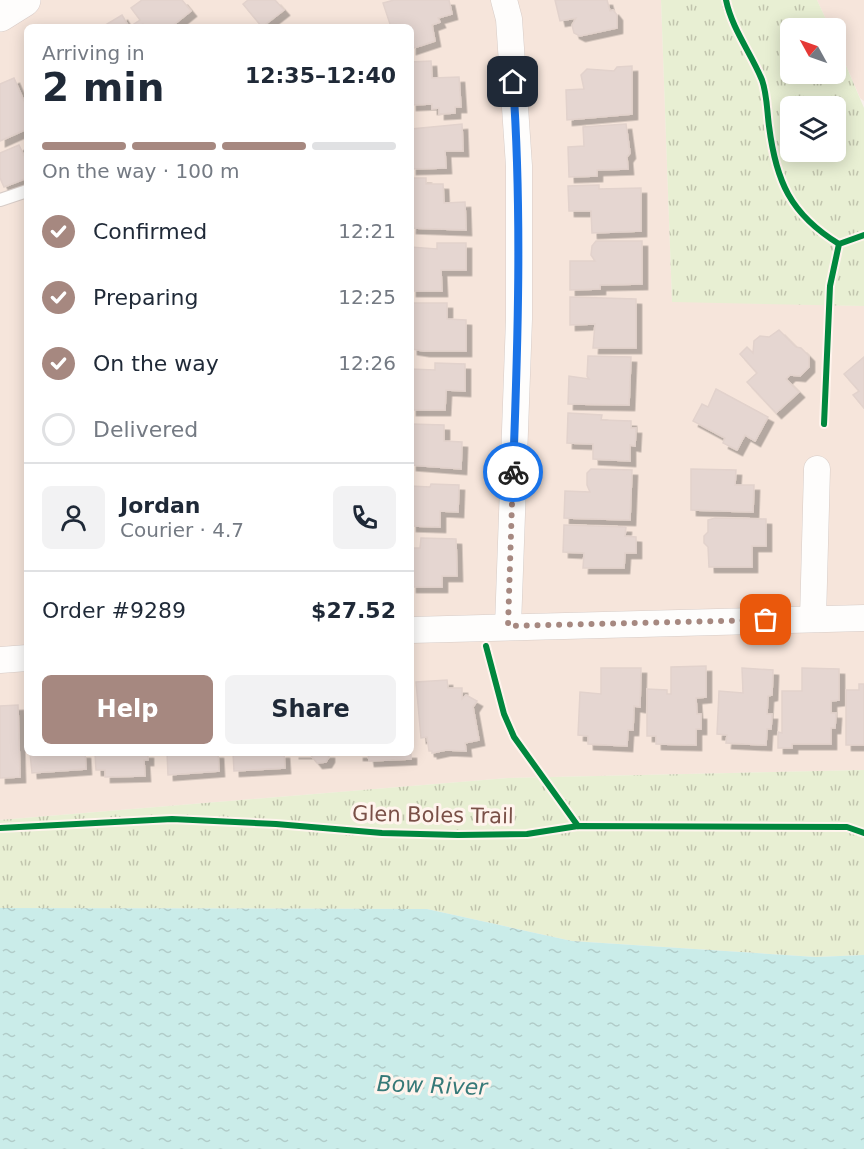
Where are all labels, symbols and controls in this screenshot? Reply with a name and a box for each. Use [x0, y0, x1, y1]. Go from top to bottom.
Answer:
north arrow [780, 18, 846, 84]
map controls [780, 18, 846, 162]
text: Arriving in [42, 41, 145, 65]
pin [487, 56, 538, 107]
text: 12:35–12:40 [245, 63, 396, 88]
text: 2 min [42, 65, 164, 110]
icon: home [496, 65, 529, 98]
button: layers [780, 96, 846, 162]
text: On the way · 100 m [42, 159, 240, 183]
icon: check [42, 215, 75, 248]
text: Confirmed [93, 219, 207, 244]
text: 12:21 [338, 219, 396, 243]
icon: check [42, 281, 75, 314]
text: Preparing [93, 285, 199, 310]
text: 12:25 [338, 285, 396, 309]
icon: check [42, 347, 75, 380]
text: On the way [93, 351, 219, 376]
text: 12:26 [338, 351, 396, 375]
text: Delivered [93, 417, 198, 442]
courier [483, 442, 543, 502]
icon: bike [497, 456, 530, 489]
button: person [42, 486, 105, 549]
button: phone [333, 486, 396, 549]
text: Jordan [120, 493, 200, 518]
text: Courier · 4.7 [120, 518, 244, 542]
pin [740, 594, 791, 645]
text: Order #9289 [42, 598, 186, 623]
text: $27.52 [311, 598, 396, 623]
icon: bag [749, 603, 782, 636]
button: Help [42, 675, 213, 744]
button: Share [225, 675, 396, 744]
street label: Glen Boles Trail [352, 802, 514, 828]
water label: Bow River [376, 1071, 490, 1100]

